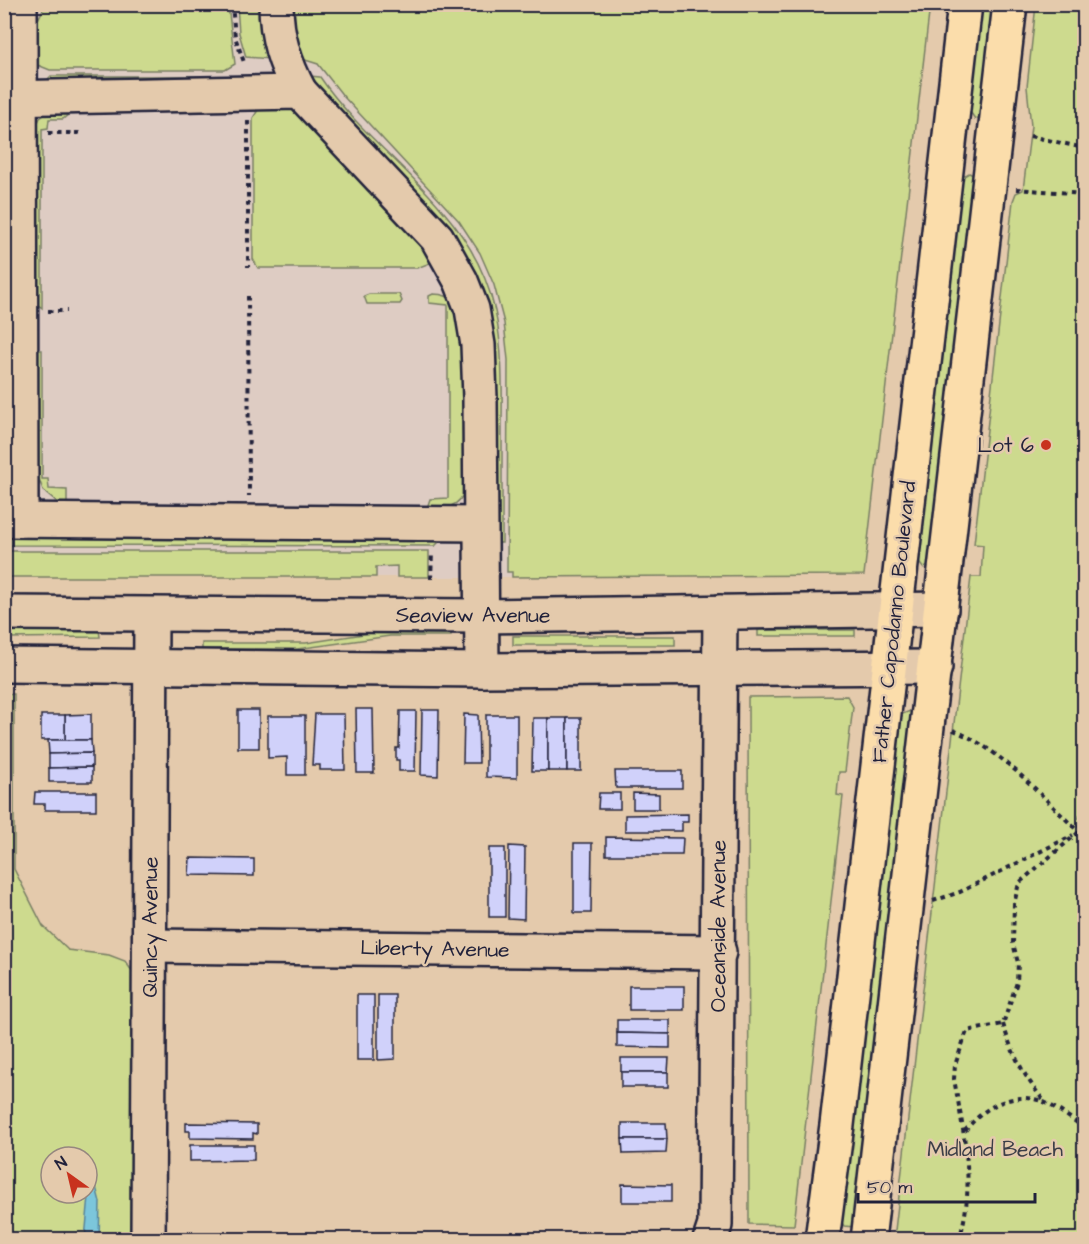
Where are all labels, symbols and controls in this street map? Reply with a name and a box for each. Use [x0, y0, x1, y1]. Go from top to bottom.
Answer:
place label: Lot 6 [978, 431, 1034, 460]
marker: Lot 6 [1039, 438, 1053, 452]
street label: Father Capodanno Boulevard [865, 479, 924, 764]
street label: Seaview Avenue [396, 601, 550, 630]
street label: Oceanside Avenue [704, 840, 733, 1012]
street label: Quincy Avenue [136, 857, 167, 997]
street label: Liberty Avenue [360, 933, 510, 967]
park label: Midland Beach [927, 1135, 1063, 1164]
north arrow [39, 1145, 99, 1205]
text: N [51, 1151, 71, 1175]
scale bar [858, 1166, 1035, 1204]
text: 50 m [867, 1175, 912, 1200]

